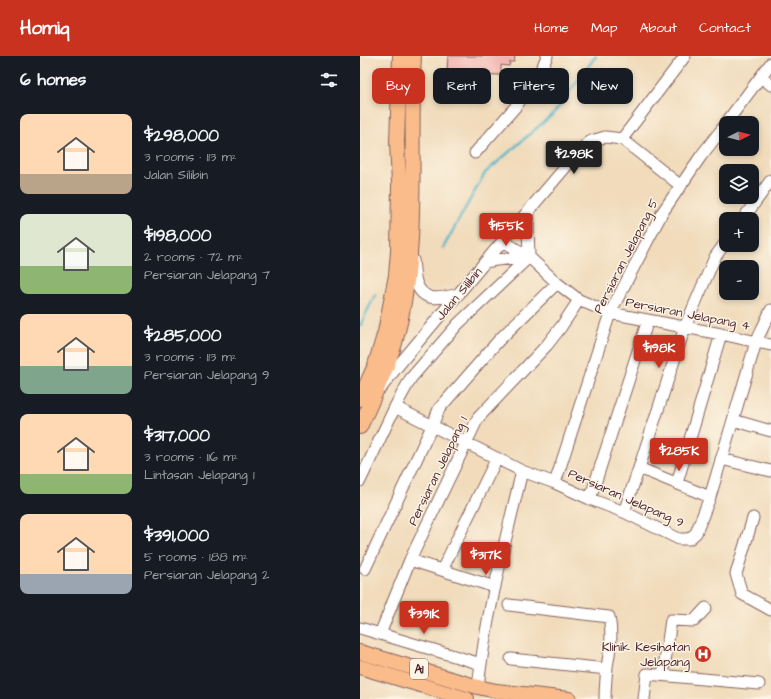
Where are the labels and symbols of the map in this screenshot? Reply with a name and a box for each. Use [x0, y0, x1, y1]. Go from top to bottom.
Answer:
north arrow [719, 116, 759, 156]
pin: $298K [546, 141, 602, 175]
street label: Persiaran Jelapang 5 [589, 195, 664, 317]
pin: $155K [478, 213, 534, 247]
street label: Jalan Silibin [432, 263, 487, 324]
street label: Persiaran Jelapang 4 [624, 293, 752, 336]
pin: $198K [631, 335, 687, 369]
street label: Persiaran Jelapang 1 [404, 413, 473, 529]
pin: $285K [651, 438, 707, 472]
street label: Persiaran Jelapang 9 [565, 464, 687, 533]
pin: $317K [458, 542, 514, 576]
pin: $391K [396, 601, 452, 635]
place label: Klinik Kesihatan Jelapang [602, 638, 691, 672]
hospital icon: Klinik Kesihatan Jelapang [693, 644, 713, 664]
road number: A1 [410, 659, 428, 679]

